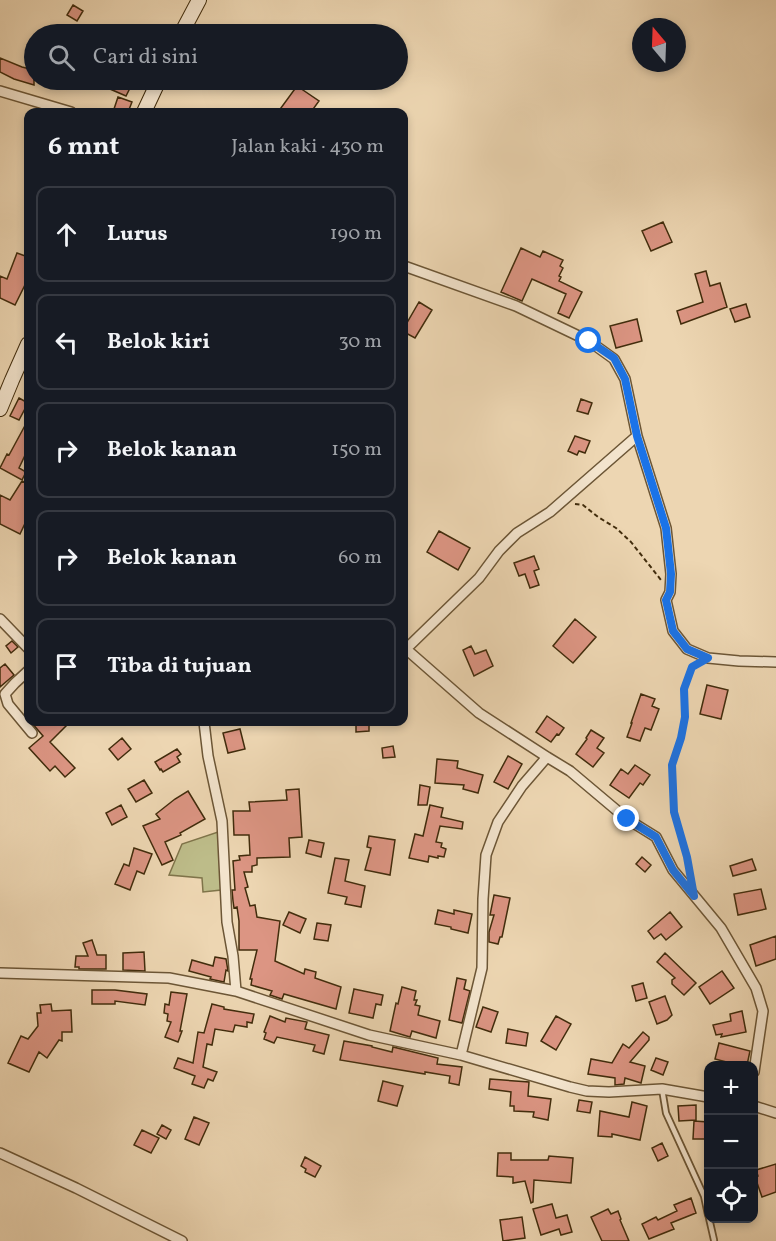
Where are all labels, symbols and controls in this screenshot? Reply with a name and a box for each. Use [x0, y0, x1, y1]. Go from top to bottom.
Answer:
north arrow [632, 18, 686, 72]
search box [24, 24, 408, 90]
icon: search [45, 41, 78, 74]
text: Cari di sini [93, 42, 198, 73]
text: 6 mnt [48, 129, 119, 165]
text: Jalan kaki · 430 m [231, 133, 384, 161]
icon: ahead [50, 218, 83, 251]
text: Lurus [107, 219, 168, 250]
text: 190 m [330, 220, 382, 248]
icon: left [50, 326, 83, 359]
text: Belok kiri [107, 327, 210, 358]
route start [575, 327, 601, 353]
text: 30 m [338, 328, 382, 356]
icon: right [50, 434, 83, 467]
text: Belok kanan [107, 435, 237, 466]
text: 150 m [331, 436, 382, 464]
icon: right [50, 542, 83, 575]
text: Belok kanan [107, 543, 237, 574]
text: 60 m [338, 544, 382, 572]
icon: arrive [50, 650, 83, 683]
text: Tiba di tujuan [107, 651, 252, 682]
route end [613, 805, 639, 831]
map controls [704, 1061, 758, 1223]
button: + [704, 1061, 758, 1115]
button: − [704, 1115, 758, 1169]
button: locate [704, 1169, 758, 1223]

